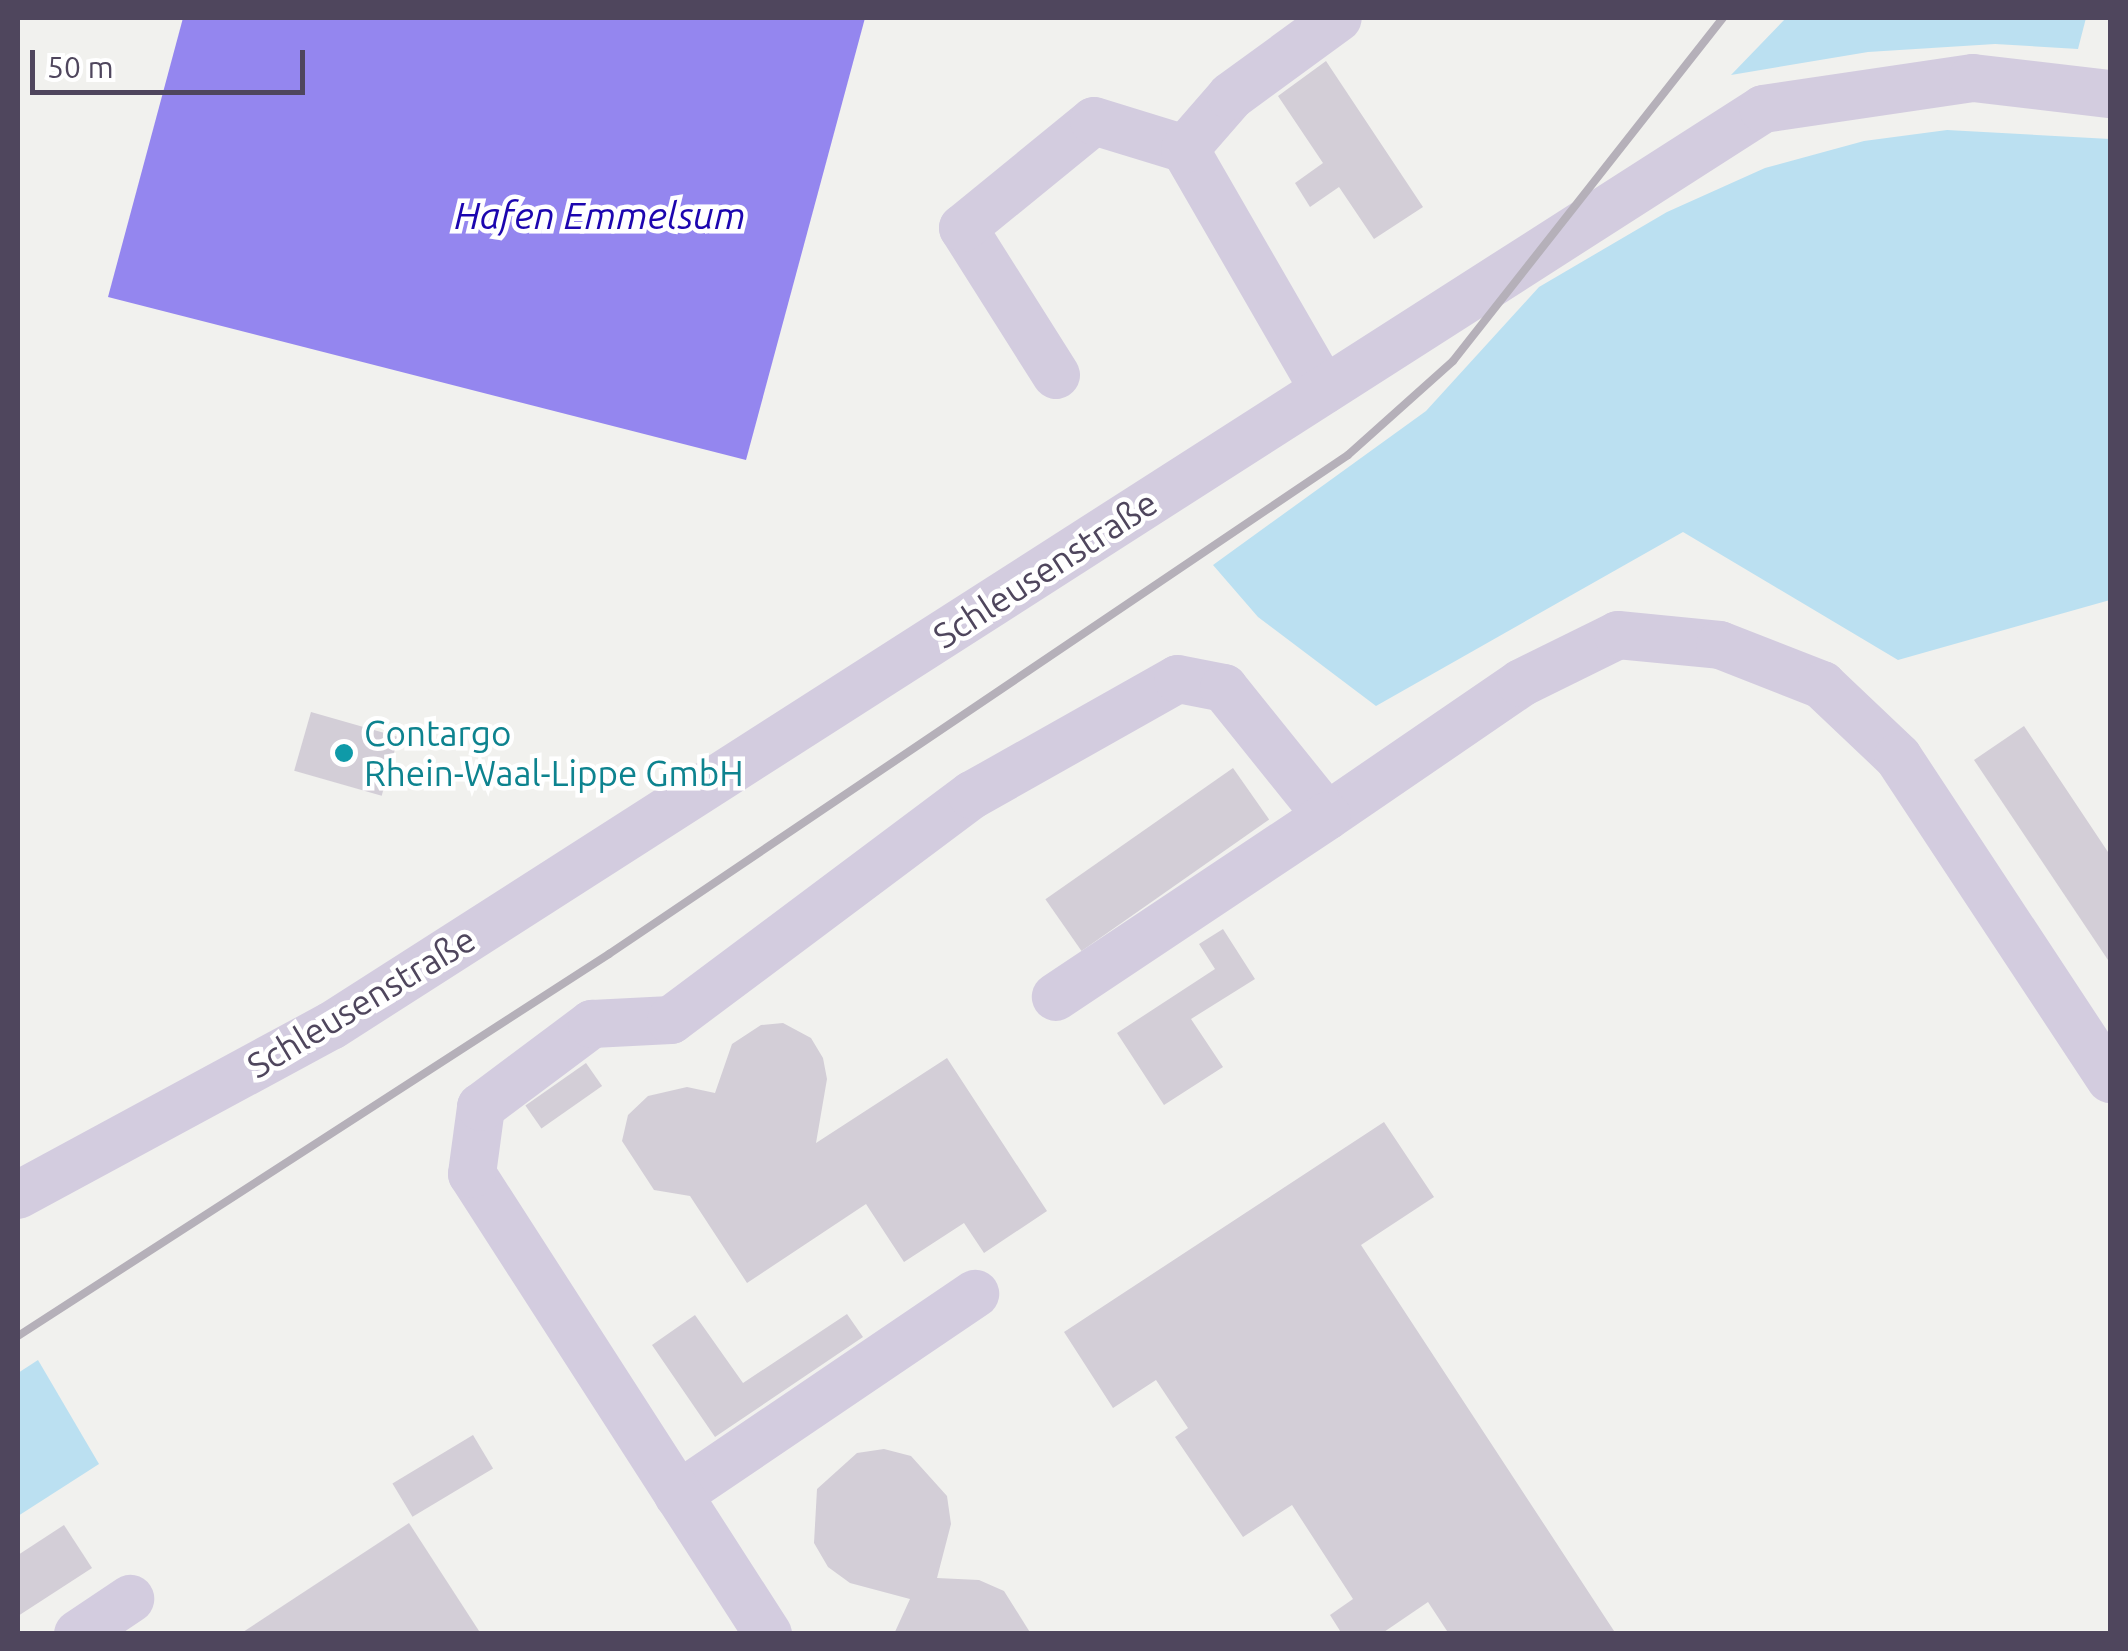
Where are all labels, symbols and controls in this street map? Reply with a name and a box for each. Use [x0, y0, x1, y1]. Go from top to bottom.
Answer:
scale bar [35, 30, 310, 92]
text: 50 m [47, 50, 114, 84]
water label: Hafen Emmelsum [454, 193, 746, 239]
street label: Schleusenstraße [925, 481, 1165, 657]
place label: Contargo Rhein-Waal-Lippe GmbH [364, 712, 744, 794]
marker: Contargo Rhein-Waal-Lippe GmbH [333, 742, 355, 764]
street label: Schleusenstraße [240, 918, 482, 1086]

